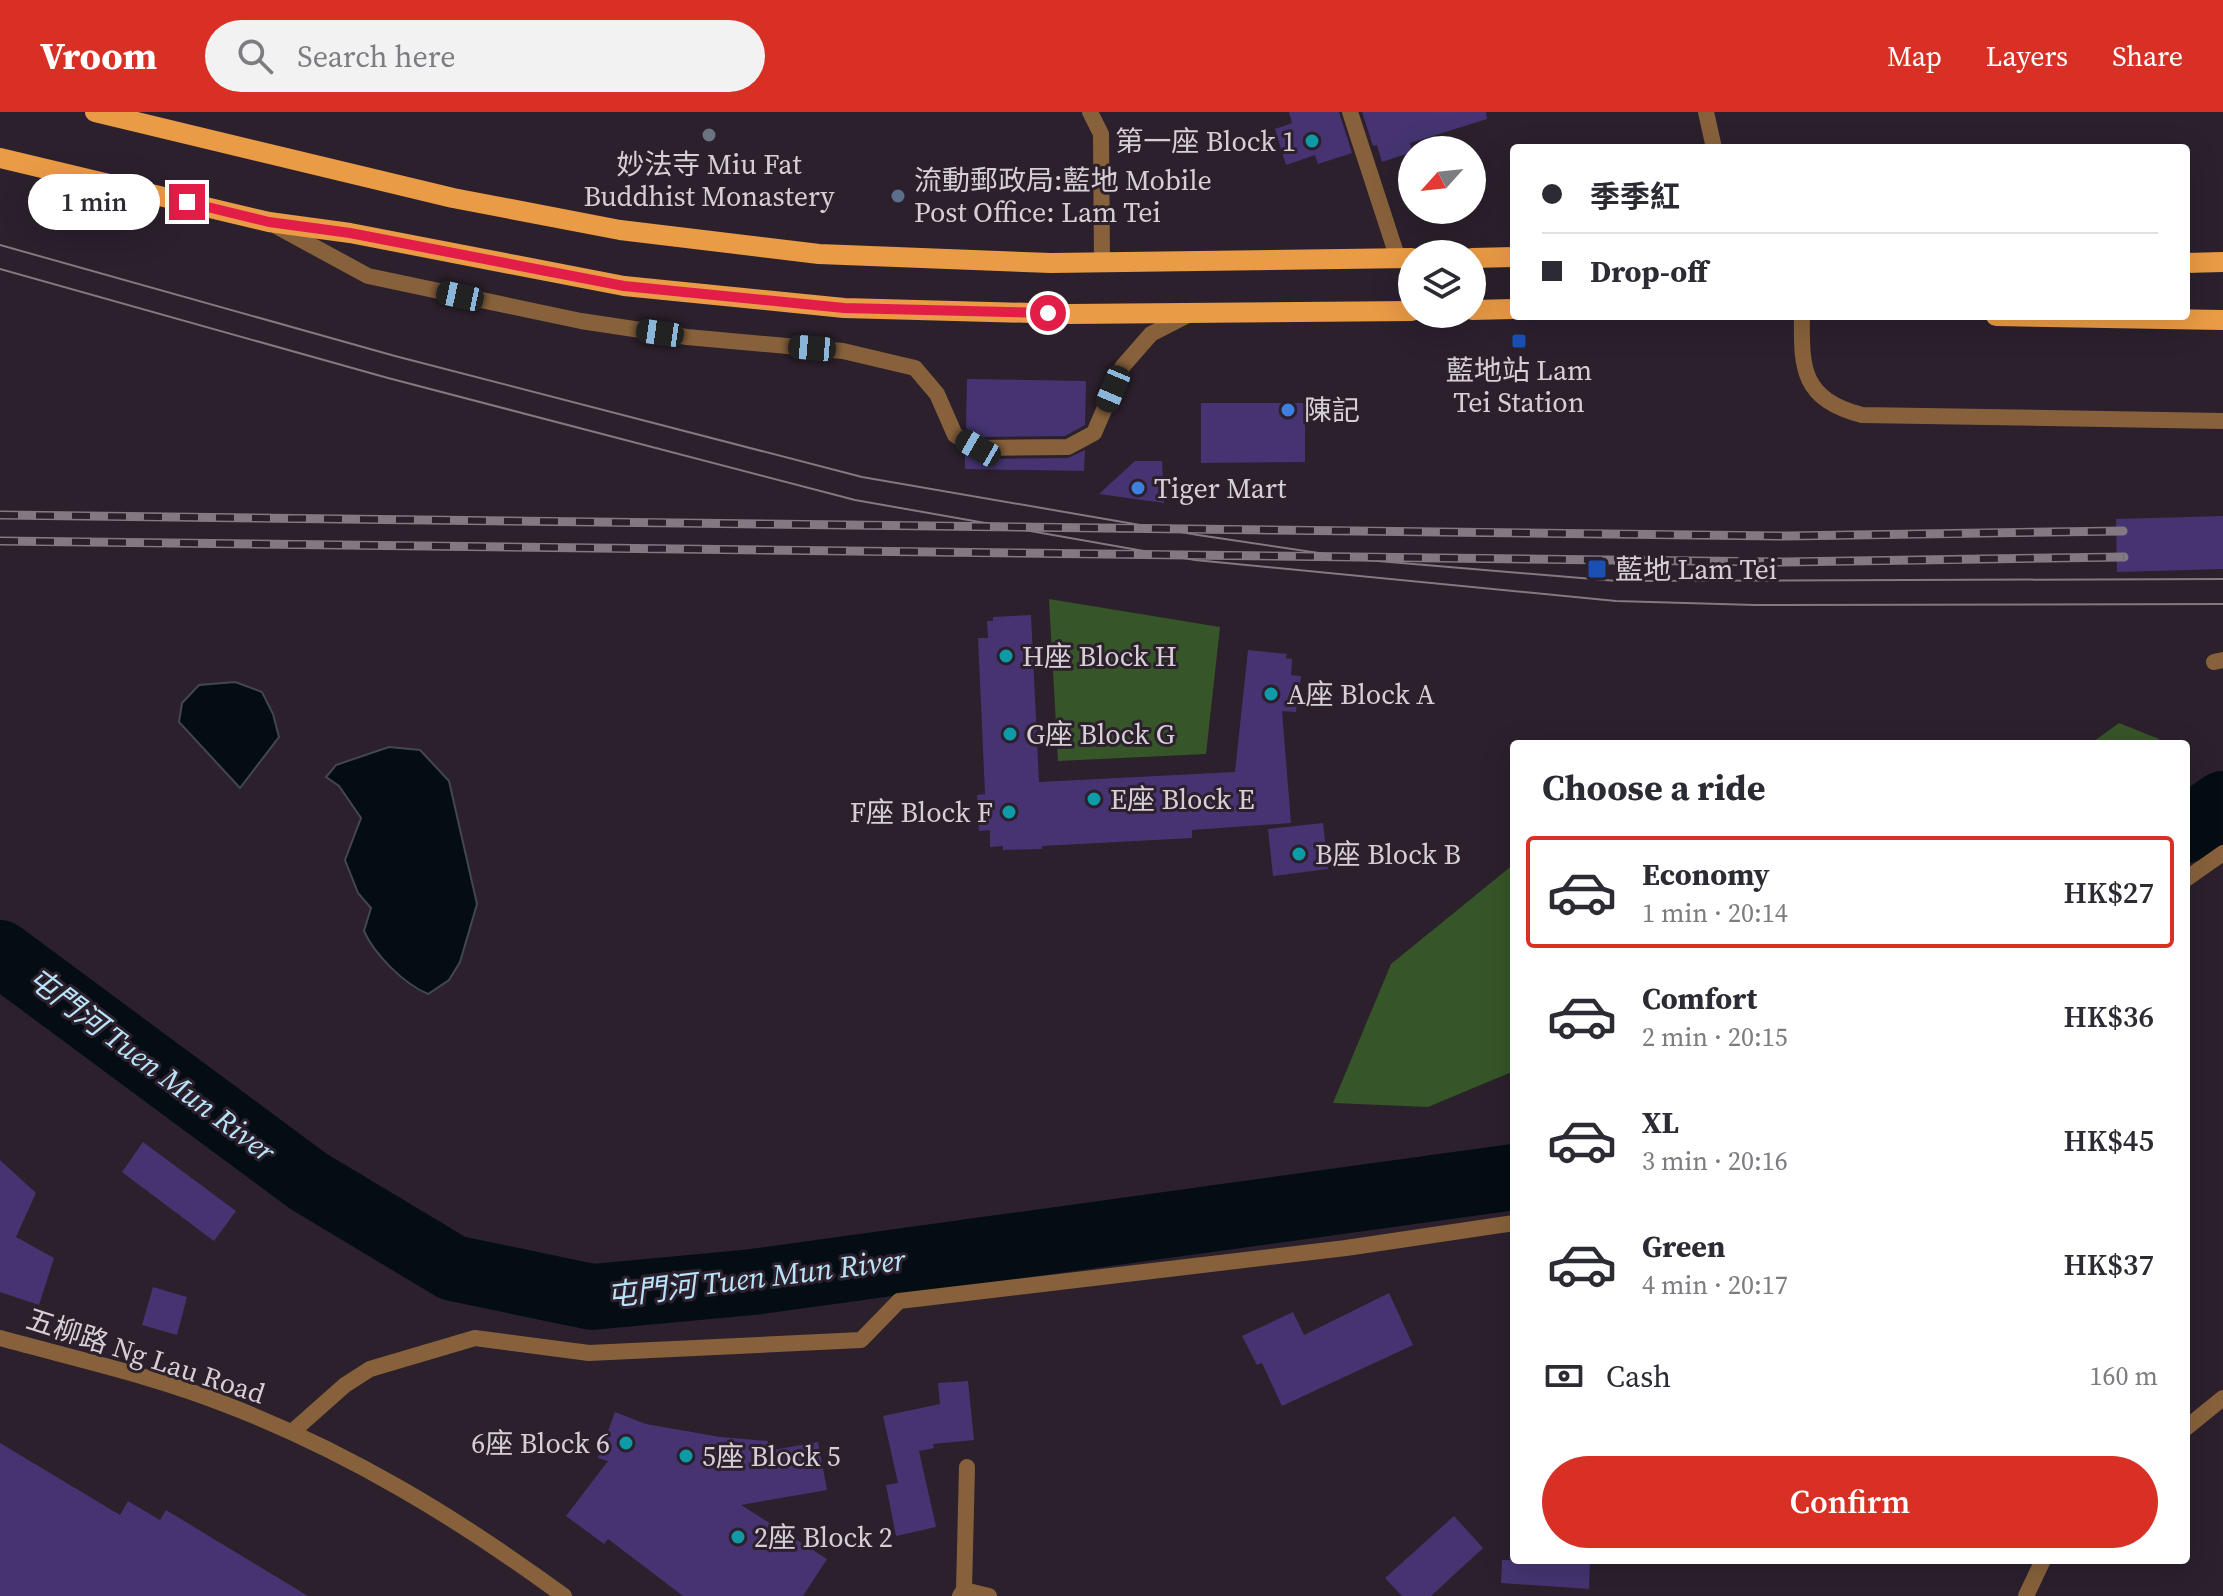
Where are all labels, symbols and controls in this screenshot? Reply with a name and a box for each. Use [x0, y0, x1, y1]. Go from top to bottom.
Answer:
search box [205, 20, 765, 92]
text: Vroom [40, 30, 157, 82]
icon: search [233, 34, 277, 78]
text: Search here [297, 36, 456, 77]
text: Map [1887, 37, 1942, 75]
text: Layers [1986, 37, 2068, 75]
text: Share [2112, 37, 2183, 75]
place label: 第一座 Block 1 [1115, 122, 1296, 160]
marker: 妙法寺 Miu Fat Buddhist Monastery [700, 126, 718, 144]
marker: 第一座 Block 1 [1303, 132, 1321, 150]
north arrow [1398, 136, 1486, 224]
map controls [1398, 136, 1486, 328]
place label: 妙法寺 Miu Fat Buddhist Monastery [583, 145, 835, 215]
place label: 流動郵政局:藍地 Mobile Post Office: Lam Tei [914, 161, 1212, 231]
callout: 1 min [27, 174, 159, 230]
text: 季季紅 [1590, 176, 1680, 217]
text: 1 min [61, 184, 127, 220]
route end [169, 184, 205, 220]
marker: 流動郵政局:藍地 Mobile Post Office: Lam Tei [889, 187, 907, 205]
button: layers [1398, 240, 1486, 328]
text: Drop-off [1590, 251, 1708, 292]
car [434, 279, 486, 313]
route start [1030, 295, 1066, 331]
car [635, 318, 685, 348]
marker: 藍地站 Lam Tei Station [1510, 332, 1528, 350]
car [787, 334, 837, 362]
place label: 藍地站 Lam Tei Station [1446, 351, 1592, 421]
car [1093, 362, 1133, 416]
place label: 陳記 [1304, 391, 1360, 429]
marker: 陳記 [1279, 401, 1297, 419]
car [951, 426, 1005, 470]
place label: Tiger Mart [1154, 469, 1287, 507]
marker: Tiger Mart [1129, 479, 1147, 497]
place label: 藍地 Lam Tei [1615, 550, 1777, 588]
marker: 藍地 Lam Tei [1586, 558, 1608, 580]
place label: H座 Block H [1022, 637, 1177, 675]
marker: H座 Block H [997, 647, 1015, 665]
place label: A座 Block A [1287, 675, 1435, 713]
marker: A座 Block A [1262, 685, 1280, 703]
place label: G座 Block G [1026, 715, 1175, 753]
marker: G座 Block G [1001, 725, 1019, 743]
text: Choose a ride [1542, 763, 1765, 812]
place label: E座 Block E [1110, 780, 1255, 818]
marker: E座 Block E [1085, 790, 1103, 808]
place label: F座 Block F [850, 793, 993, 831]
marker: F座 Block F [1000, 803, 1018, 821]
place label: B座 Block B [1315, 835, 1461, 873]
marker: B座 Block B [1290, 845, 1308, 863]
text: Economy [1642, 854, 1770, 895]
icon: car [1546, 856, 1618, 928]
text: HK$27 [2063, 872, 2154, 913]
text: 1 min · 20:14 [1642, 895, 1788, 931]
water label: 屯門河 Tuen Mun River [19, 958, 284, 1172]
text: Comfort [1642, 978, 1757, 1019]
icon: car [1546, 980, 1618, 1052]
text: HK$36 [2063, 996, 2154, 1037]
text: 2 min · 20:15 [1642, 1019, 1788, 1055]
text: XL [1642, 1102, 1679, 1143]
icon: car [1546, 1104, 1618, 1176]
text: HK$45 [2063, 1120, 2154, 1161]
text: 3 min · 20:16 [1642, 1143, 1788, 1179]
text: Green [1642, 1226, 1725, 1267]
icon: car [1546, 1228, 1618, 1300]
water label: 屯門河 Tuen Mun River [604, 1239, 909, 1316]
text: HK$37 [2063, 1244, 2154, 1285]
text: 4 min · 20:17 [1642, 1267, 1788, 1303]
street label: 五柳路 Ng Lau Road [22, 1299, 270, 1413]
icon: cash [1542, 1354, 1586, 1398]
text: Cash [1606, 1356, 1671, 1397]
text: 160 m [2090, 1358, 2158, 1394]
place label: 6座 Block 6 [471, 1424, 610, 1462]
marker: 6座 Block 6 [617, 1434, 635, 1452]
place label: 5座 Block 5 [702, 1437, 841, 1475]
marker: 5座 Block 5 [677, 1447, 695, 1465]
button: Confirm [1542, 1456, 2158, 1548]
place label: 2座 Block 2 [754, 1518, 893, 1556]
marker: 2座 Block 2 [729, 1528, 747, 1546]

